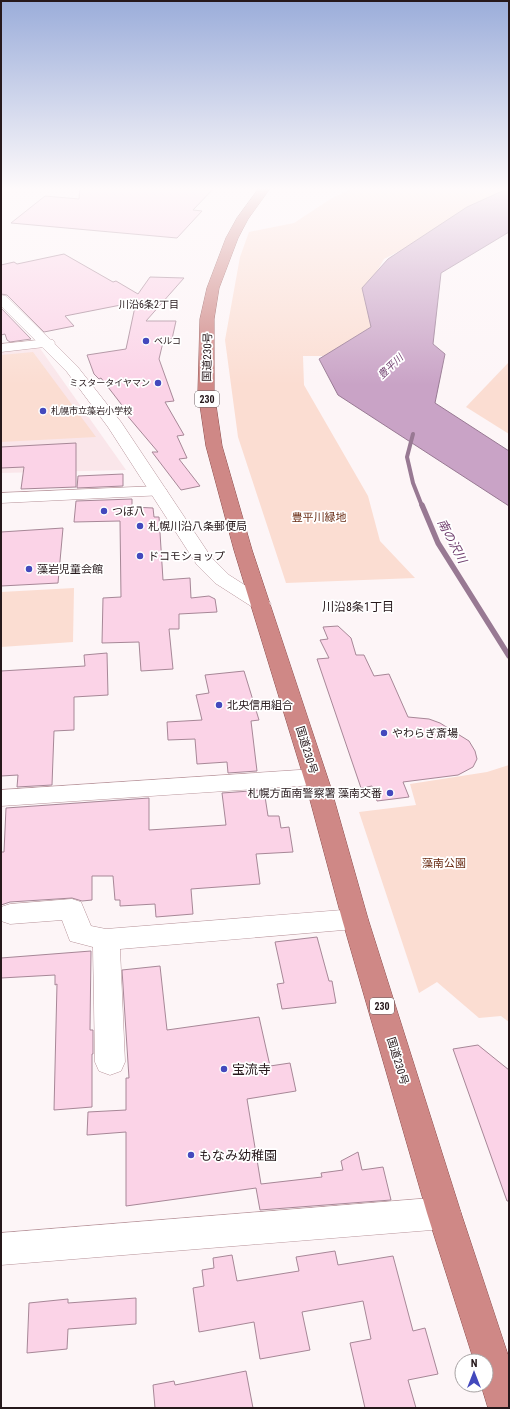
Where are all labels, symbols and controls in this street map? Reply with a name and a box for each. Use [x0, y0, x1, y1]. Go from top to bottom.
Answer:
district label: 川沿6条2丁目 [119, 299, 179, 310]
street label: 国道230号 [201, 332, 214, 382]
marker: ベルコ [141, 336, 151, 346]
place label: ベルコ [154, 336, 181, 346]
water label: 豊平川 [376, 351, 406, 381]
place label: ミスタータイヤマン [69, 378, 150, 388]
marker: ミスタータイヤマン [153, 378, 163, 388]
road number: 230 [195, 391, 219, 407]
marker: 札幌市立藻岩小学校 [38, 406, 48, 416]
place label: 札幌市立藻岩小学校 [51, 406, 132, 416]
place label: つぼ八 [112, 505, 145, 518]
marker: つぼ八 [99, 506, 109, 516]
park label: 豊平川緑地 [292, 511, 347, 524]
water label: 南の沢川 [435, 517, 470, 567]
place label: 札幌川沿八条郵便局 [148, 520, 247, 533]
marker: 札幌川沿八条郵便局 [135, 521, 145, 531]
place label: ドコモショップ [148, 550, 225, 563]
marker: ドコモショップ [135, 551, 145, 561]
place label: 藻岩児童会館 [37, 563, 103, 576]
marker: 藻岩児童会館 [24, 564, 34, 574]
district label: 川沿8条1丁目 [322, 600, 394, 614]
place label: 北央信用組合 [227, 699, 293, 712]
marker: 北央信用組合 [214, 700, 224, 710]
street label: 国道230号 [293, 725, 320, 776]
place label: やわらぎ斎場 [392, 727, 458, 740]
marker: やわらぎ斎場 [379, 728, 389, 738]
place label: 札幌方面南警察署 藻南交番 [247, 787, 382, 800]
marker: 札幌方面南警察署 藻南交番 [385, 788, 395, 798]
park label: 藻南公園 [422, 857, 466, 870]
road number: 230 [370, 998, 394, 1014]
street label: 国道230号 [384, 1036, 411, 1087]
place label: 宝流寺 [232, 1062, 271, 1077]
marker: 宝流寺 [219, 1064, 229, 1074]
place label: もなみ幼稚園 [199, 1148, 277, 1163]
marker: もなみ幼稚園 [186, 1150, 196, 1160]
north arrow [454, 1353, 494, 1393]
text: N [471, 1357, 478, 1370]

